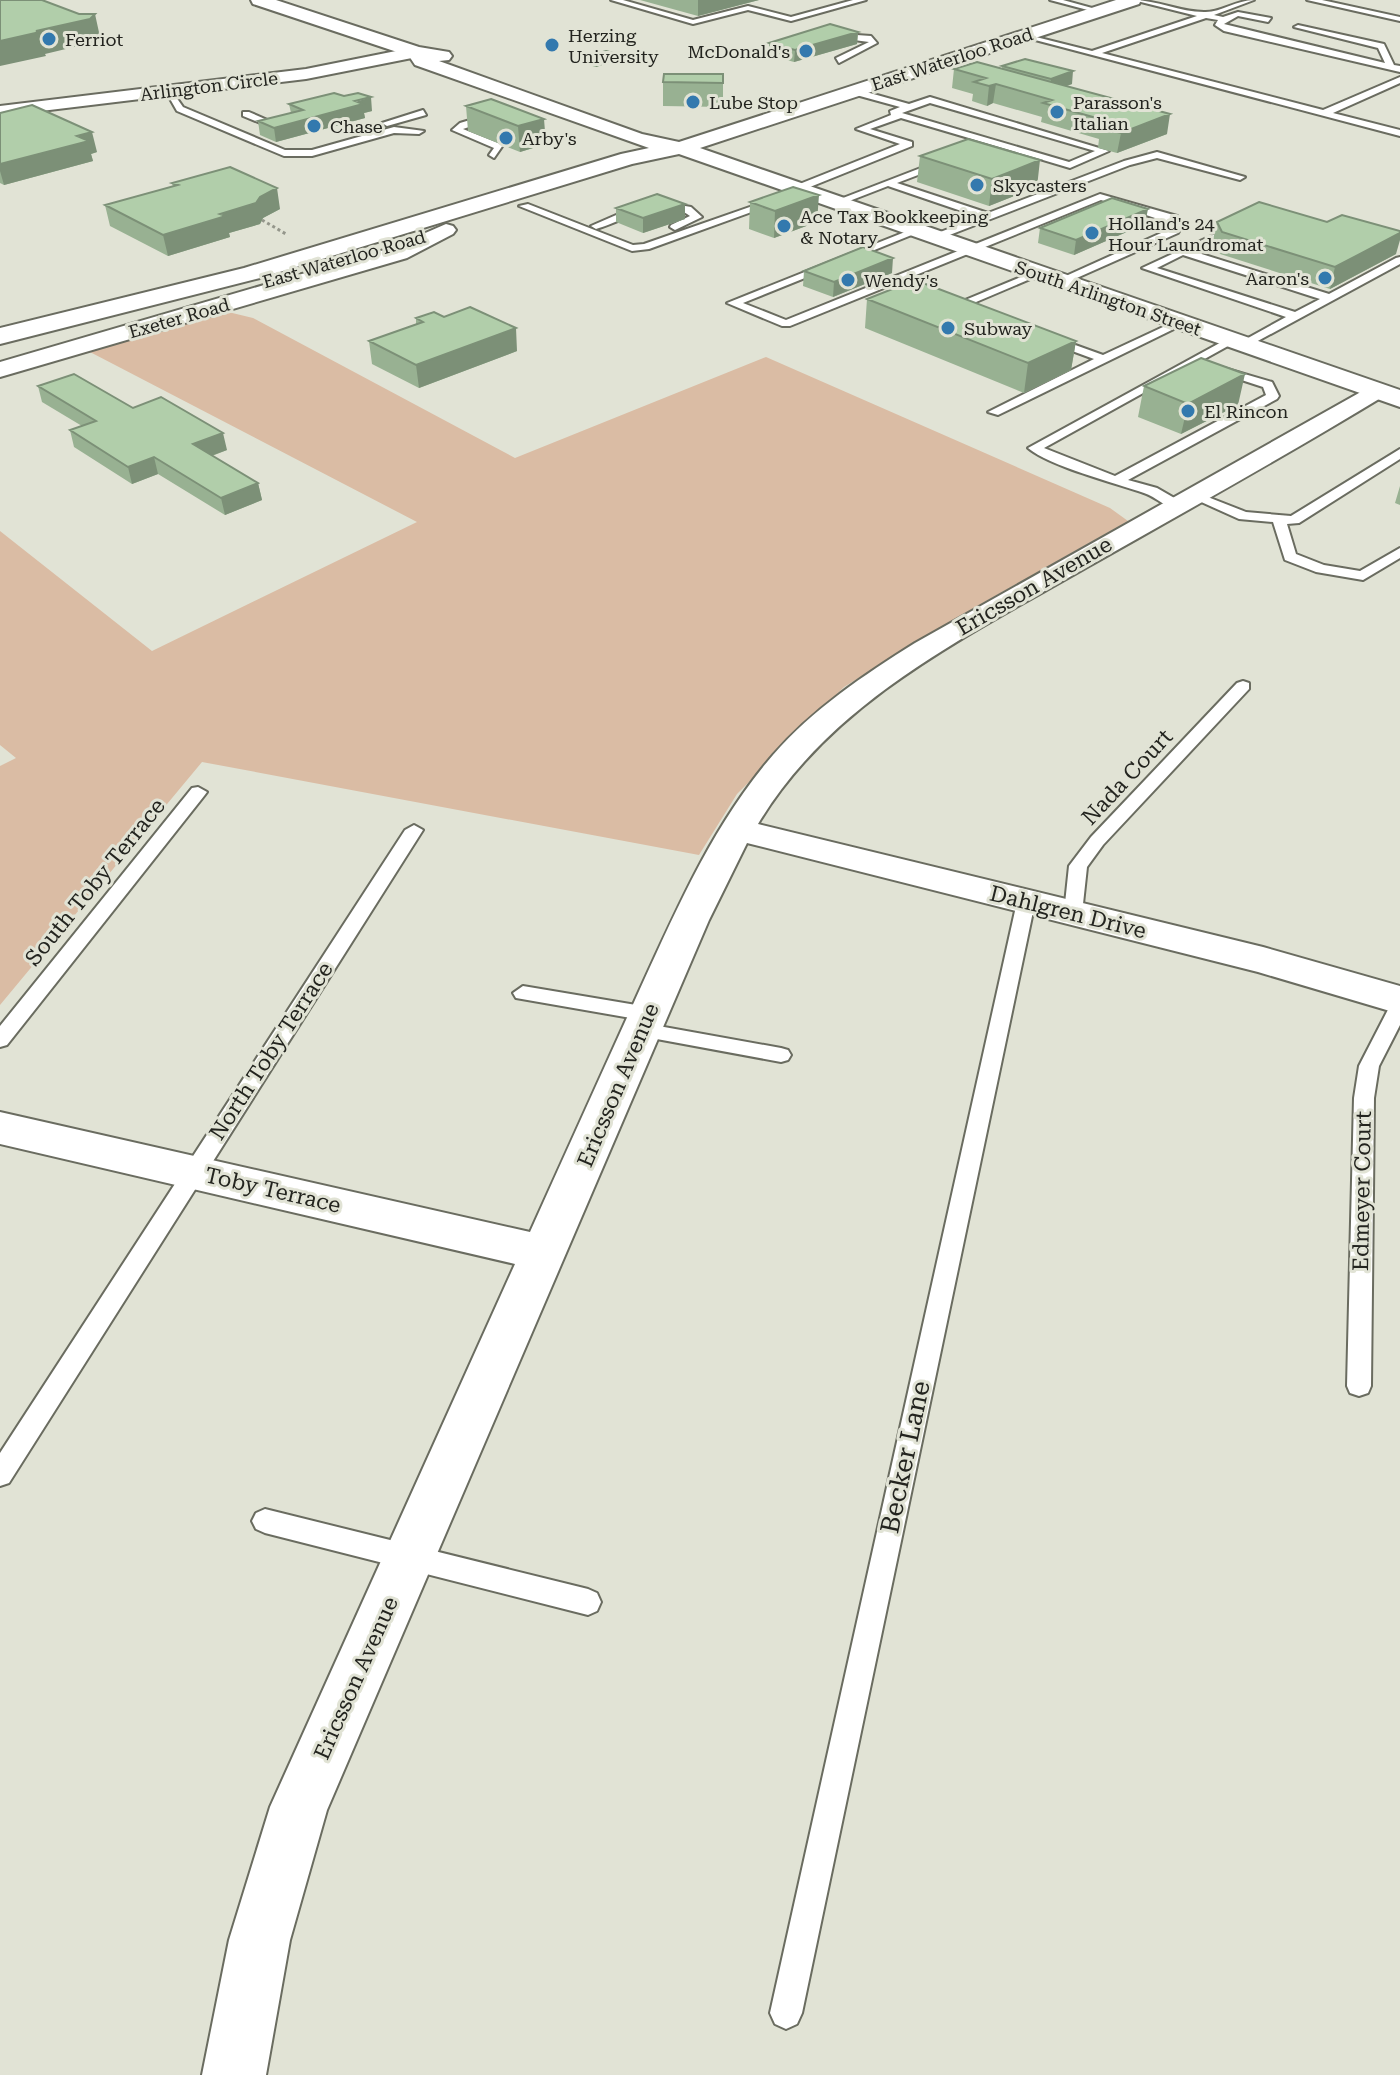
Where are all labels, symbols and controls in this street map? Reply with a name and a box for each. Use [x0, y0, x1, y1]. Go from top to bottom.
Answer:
street label: East Waterloo Road [869, 23, 1036, 95]
place label: Herzing University [568, 25, 659, 67]
place label: Ferriot [65, 29, 123, 50]
marker: Ferriot [40, 30, 58, 48]
marker: Herzing University [543, 36, 561, 54]
place label: McDonald's [687, 41, 790, 62]
marker: McDonald's [797, 42, 815, 60]
street label: Arlington Circle [139, 67, 279, 105]
place label: Lube Stop [709, 92, 798, 113]
place label: Parasson's Italian [1073, 92, 1162, 134]
marker: Lube Stop [684, 93, 702, 111]
marker: Parasson's Italian [1048, 103, 1066, 121]
place label: Chase [330, 116, 383, 137]
marker: Chase [305, 117, 323, 135]
place label: Arby's [522, 128, 577, 149]
marker: Arby's [497, 129, 515, 147]
place label: Skycasters [993, 175, 1086, 196]
marker: Skycasters [968, 176, 986, 194]
place label: Ace Tax Bookkeeping & Notary [800, 206, 989, 248]
place label: Holland's 24 Hour Laundromat [1108, 213, 1264, 255]
marker: Ace Tax Bookkeeping & Notary [775, 217, 793, 235]
marker: Holland's 24 Hour Laundromat [1083, 224, 1101, 242]
street label: East Waterloo Road [260, 226, 428, 292]
street label: South Arlington Street [1012, 256, 1204, 340]
place label: Aaron's [1246, 268, 1309, 289]
marker: Aaron's [1316, 269, 1334, 287]
place label: Wendy's [864, 270, 938, 291]
marker: Wendy's [839, 271, 857, 289]
street label: Exeter Road [126, 293, 232, 342]
place label: Subway [964, 318, 1033, 339]
marker: Subway [939, 319, 957, 337]
place label: El Rincon [1204, 401, 1289, 422]
marker: El Rincon [1179, 402, 1197, 420]
street label: Ericsson Avenue [952, 531, 1116, 641]
street label: Nada Court [1077, 724, 1177, 830]
street label: South Toby Terrace [20, 793, 170, 971]
street label: Dahlgren Drive [987, 880, 1149, 944]
street label: North Toby Terrace [204, 958, 338, 1144]
street label: Ericsson Avenue [572, 999, 664, 1171]
street label: Edmeyer Court [1348, 1111, 1376, 1271]
street label: Toby Terrace [203, 1162, 343, 1218]
street label: Becker Lane [874, 1378, 936, 1536]
street label: Ericsson Avenue [309, 1593, 403, 1763]

